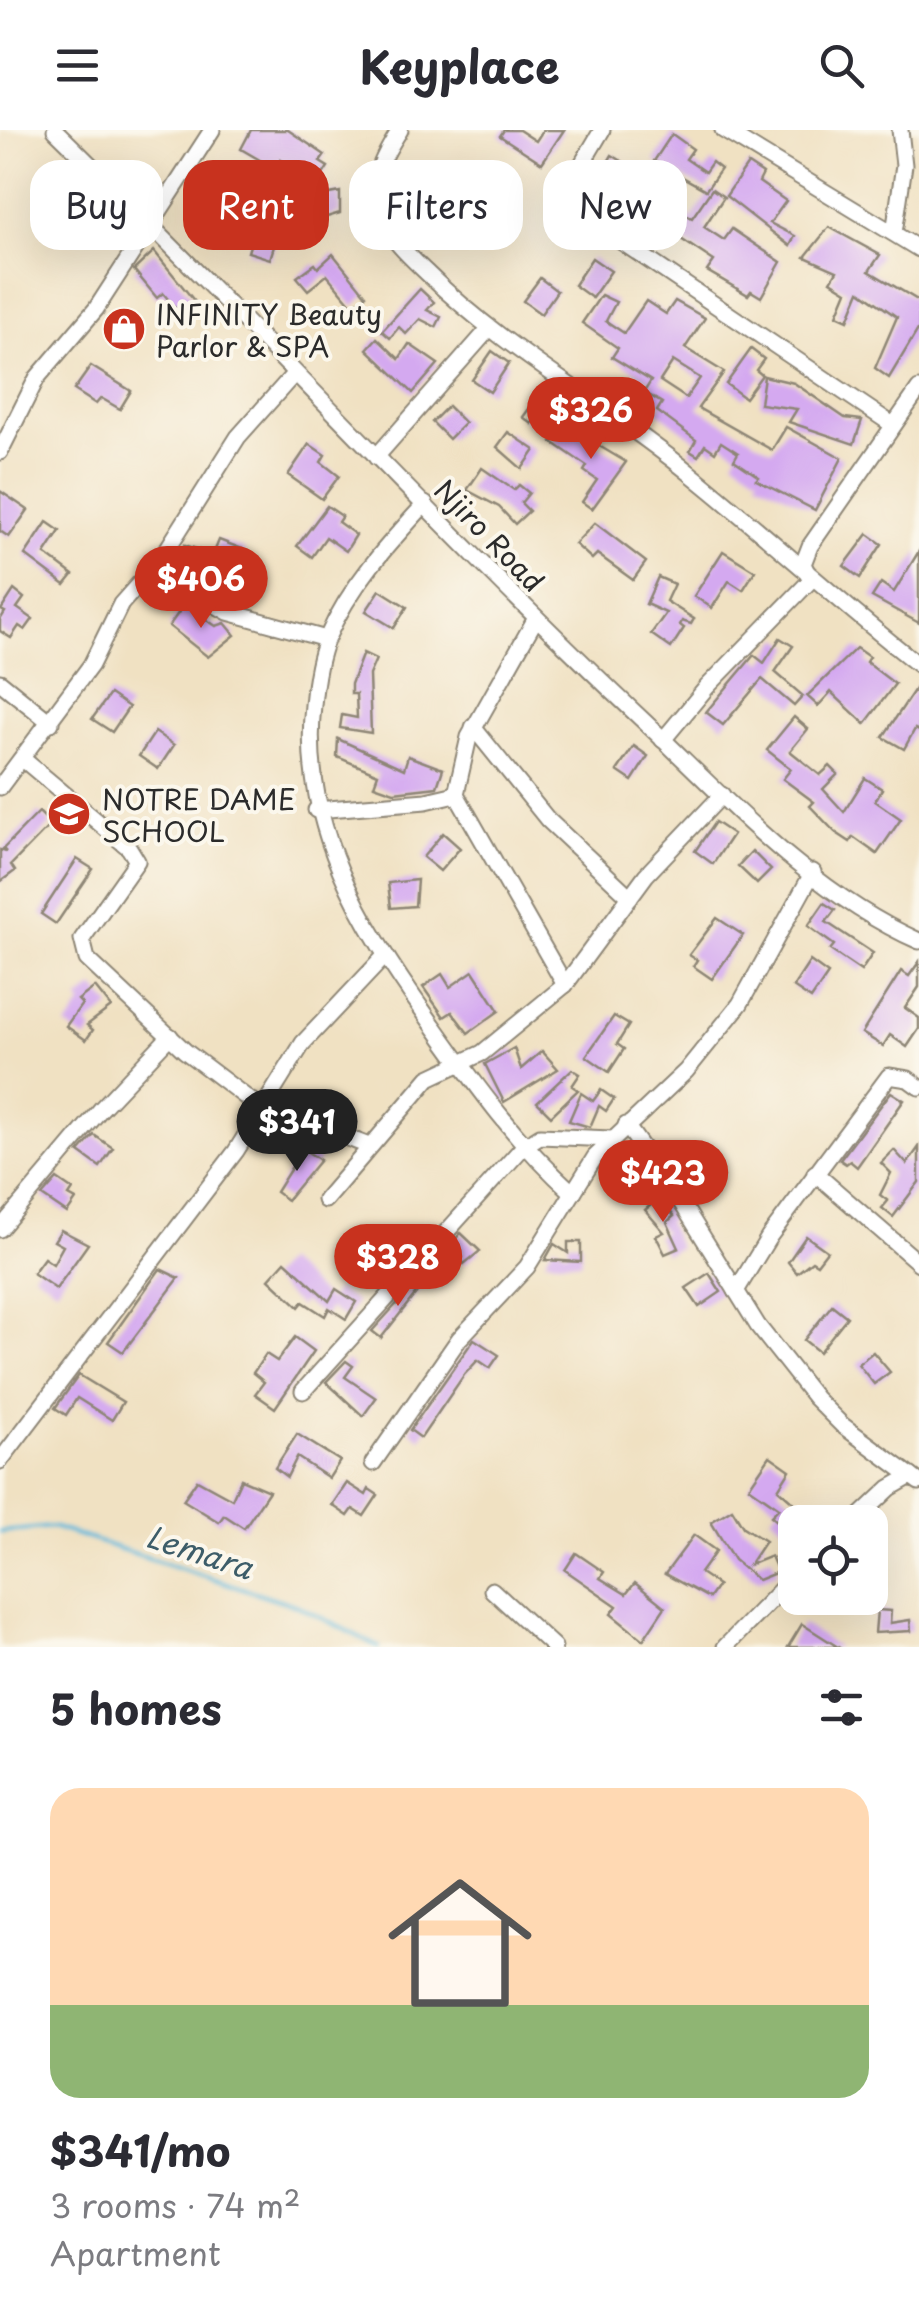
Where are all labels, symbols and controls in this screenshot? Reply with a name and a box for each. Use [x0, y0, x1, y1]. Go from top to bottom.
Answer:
text: Keyplace [359, 31, 560, 99]
icon: menu [50, 38, 105, 93]
icon: search [814, 38, 869, 93]
chip: Buy [30, 160, 163, 250]
chip: Rent [183, 160, 329, 250]
chip: Filters [349, 160, 523, 250]
chip: New [543, 160, 687, 250]
place label: INFINITY Beauty Parlor & SPA [156, 292, 382, 367]
shop icon: INFINITY Beauty Parlor & SPA [101, 306, 147, 352]
pin: $326 [532, 377, 650, 462]
text: $326 [549, 385, 633, 433]
street label: Njiro Road [425, 469, 555, 601]
pin: $406 [142, 546, 260, 631]
text: $406 [157, 554, 245, 602]
place label: NOTRE DAME SCHOOL [102, 777, 296, 852]
school or university icon: NOTRE DAME SCHOOL [46, 791, 92, 837]
pin: $341 [238, 1089, 356, 1174]
text: $341 [259, 1097, 335, 1145]
pin: $423 [604, 1140, 722, 1225]
text: $423 [620, 1148, 706, 1196]
pin: $328 [339, 1224, 457, 1309]
text: $328 [356, 1232, 440, 1280]
map controls [778, 1505, 888, 1615]
button: locate [778, 1505, 888, 1615]
water label: Lemara [141, 1513, 260, 1590]
text: 5 homes [50, 1676, 222, 1739]
icon: filters [814, 1680, 869, 1735]
icon: home [370, 1853, 550, 2033]
text: $341/mo [50, 2118, 231, 2181]
text: 3 rooms · 74 m² [50, 2181, 300, 2229]
text: Apartment [50, 2229, 221, 2277]

